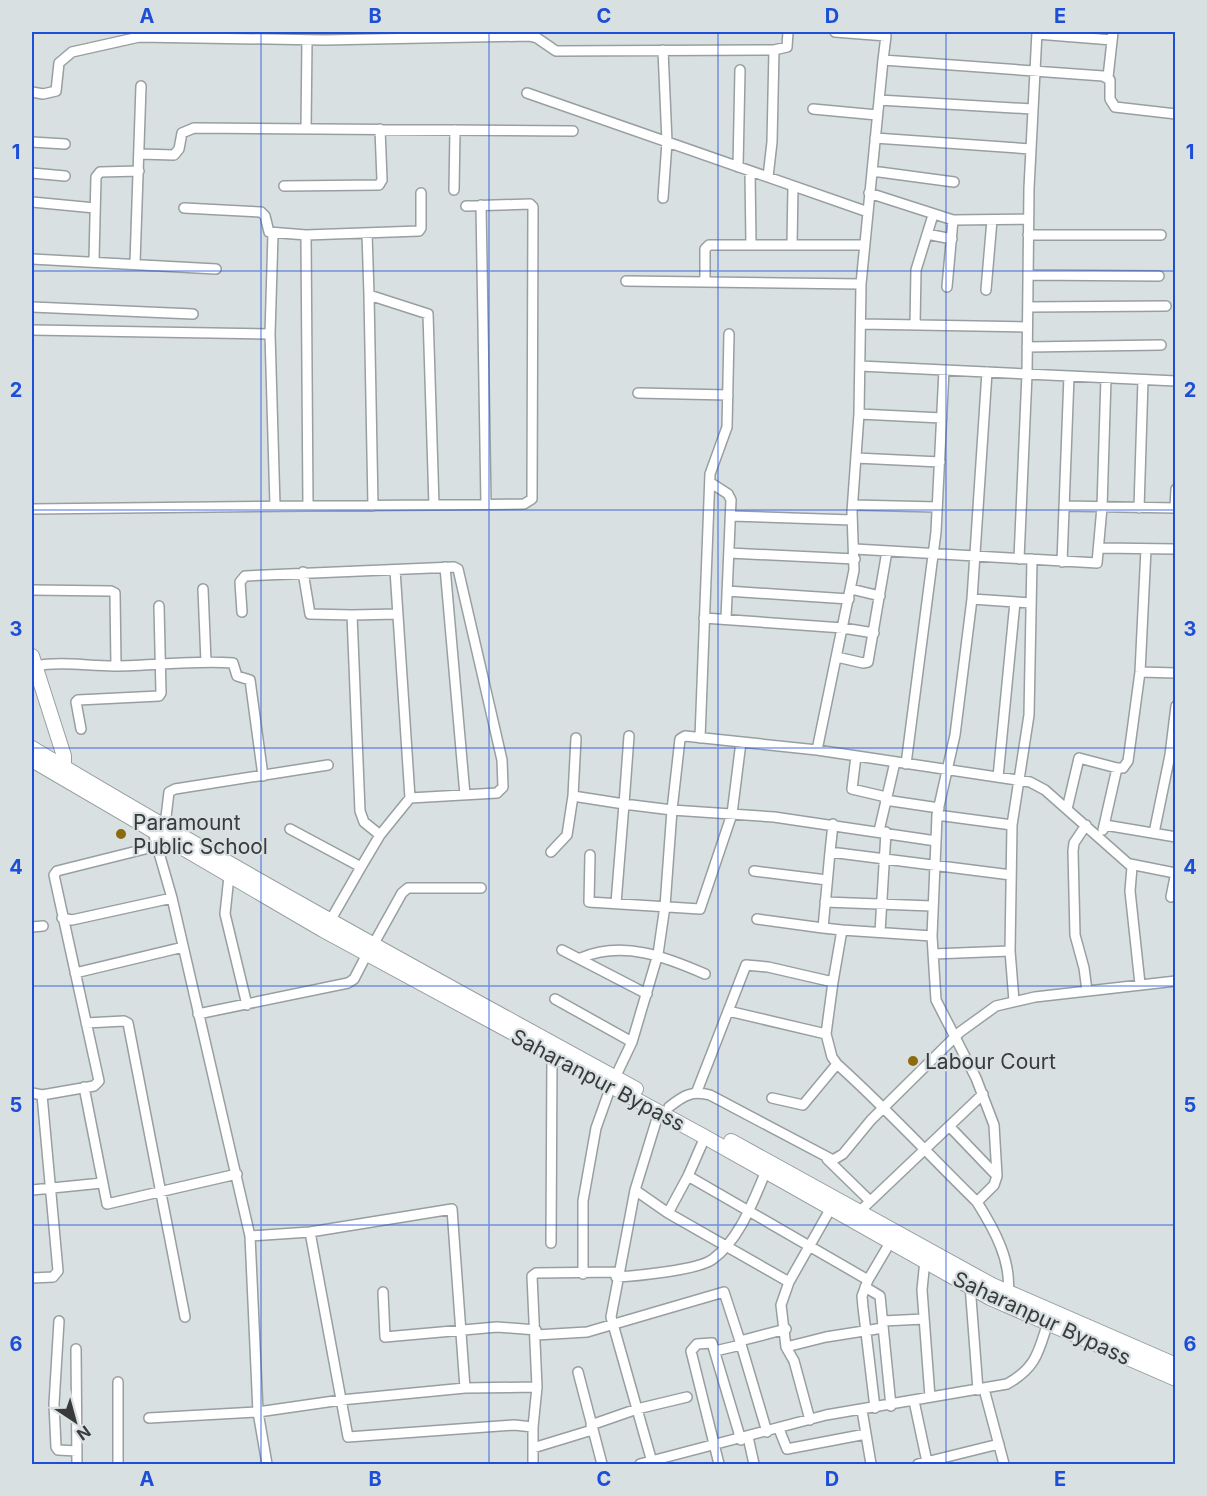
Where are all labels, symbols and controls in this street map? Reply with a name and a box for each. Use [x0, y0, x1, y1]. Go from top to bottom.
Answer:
text: A [140, 4, 155, 28]
text: B [368, 4, 382, 28]
text: C [597, 4, 611, 28]
text: D [825, 4, 839, 28]
text: E [1054, 4, 1066, 28]
text: 1 [12, 140, 20, 164]
text: 1 [1186, 140, 1194, 164]
text: 2 [10, 378, 22, 402]
text: 2 [1184, 378, 1196, 402]
text: 3 [10, 617, 22, 641]
text: 3 [1184, 617, 1196, 641]
place label: Paramount Public School [133, 810, 268, 859]
marker: Paramount Public School [114, 827, 128, 841]
text: 4 [9, 855, 23, 879]
text: 4 [1183, 855, 1197, 879]
street label: Saharanpur Bypass [507, 1024, 689, 1136]
place label: Labour Court [925, 1049, 1056, 1074]
marker: Labour Court [906, 1054, 920, 1068]
text: 5 [10, 1093, 22, 1117]
text: 5 [1184, 1093, 1196, 1117]
street label: Saharanpur Bypass [949, 1266, 1135, 1370]
text: 6 [10, 1332, 23, 1356]
text: 6 [1184, 1332, 1197, 1356]
north arrow [45, 1391, 105, 1451]
text: N [73, 1421, 95, 1445]
text: A [140, 1467, 155, 1491]
text: B [368, 1467, 382, 1491]
text: C [597, 1467, 611, 1491]
text: D [825, 1467, 839, 1491]
text: E [1054, 1467, 1066, 1491]

